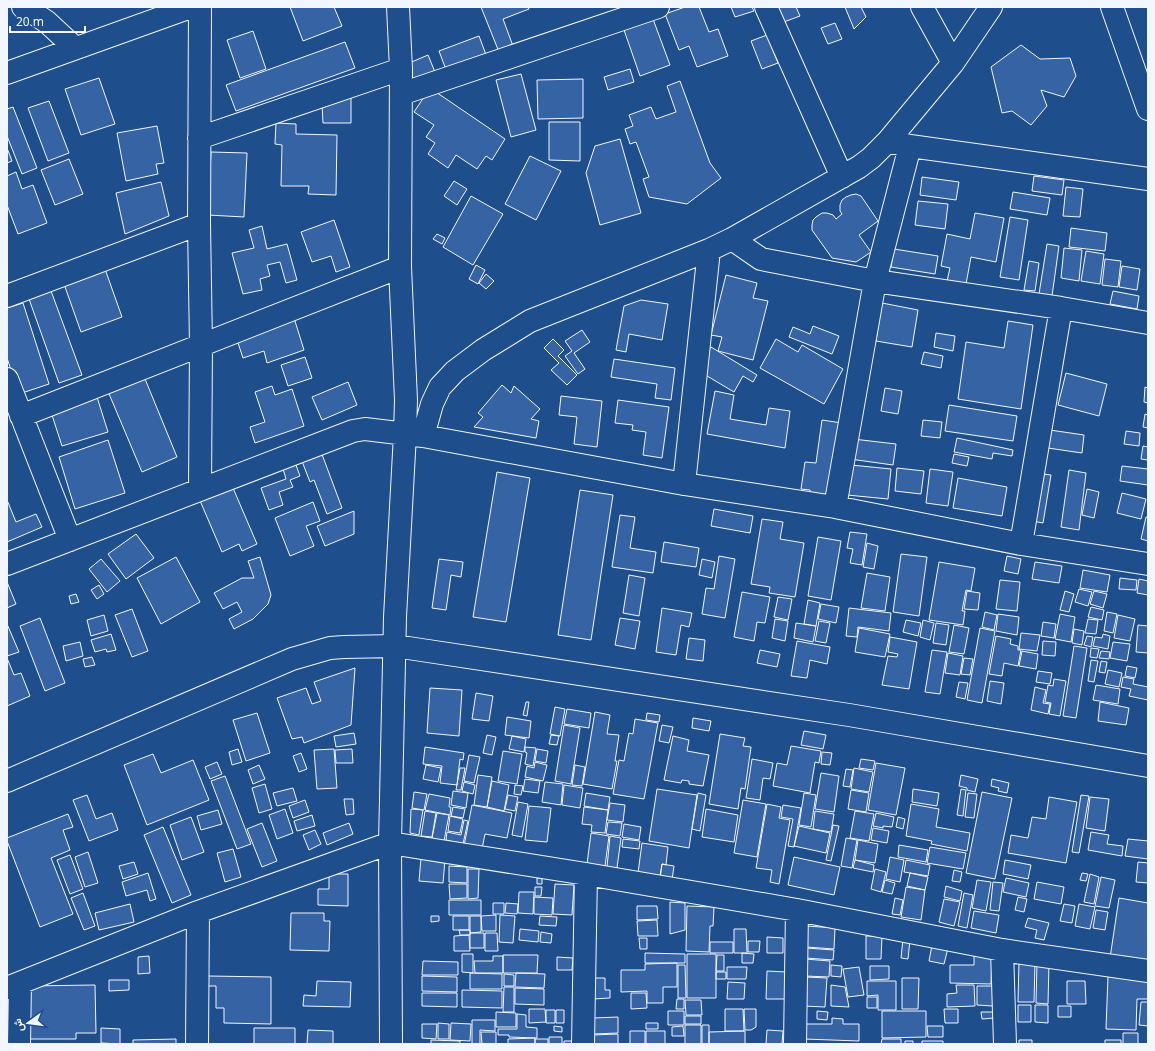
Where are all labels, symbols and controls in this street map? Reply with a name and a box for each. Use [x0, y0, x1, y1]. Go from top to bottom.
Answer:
scale bar [10, 8, 85, 34]
text: 20 m [16, 13, 44, 30]
north arrow [8, 1003, 48, 1043]
text: ش [9, 1017, 27, 1034]

